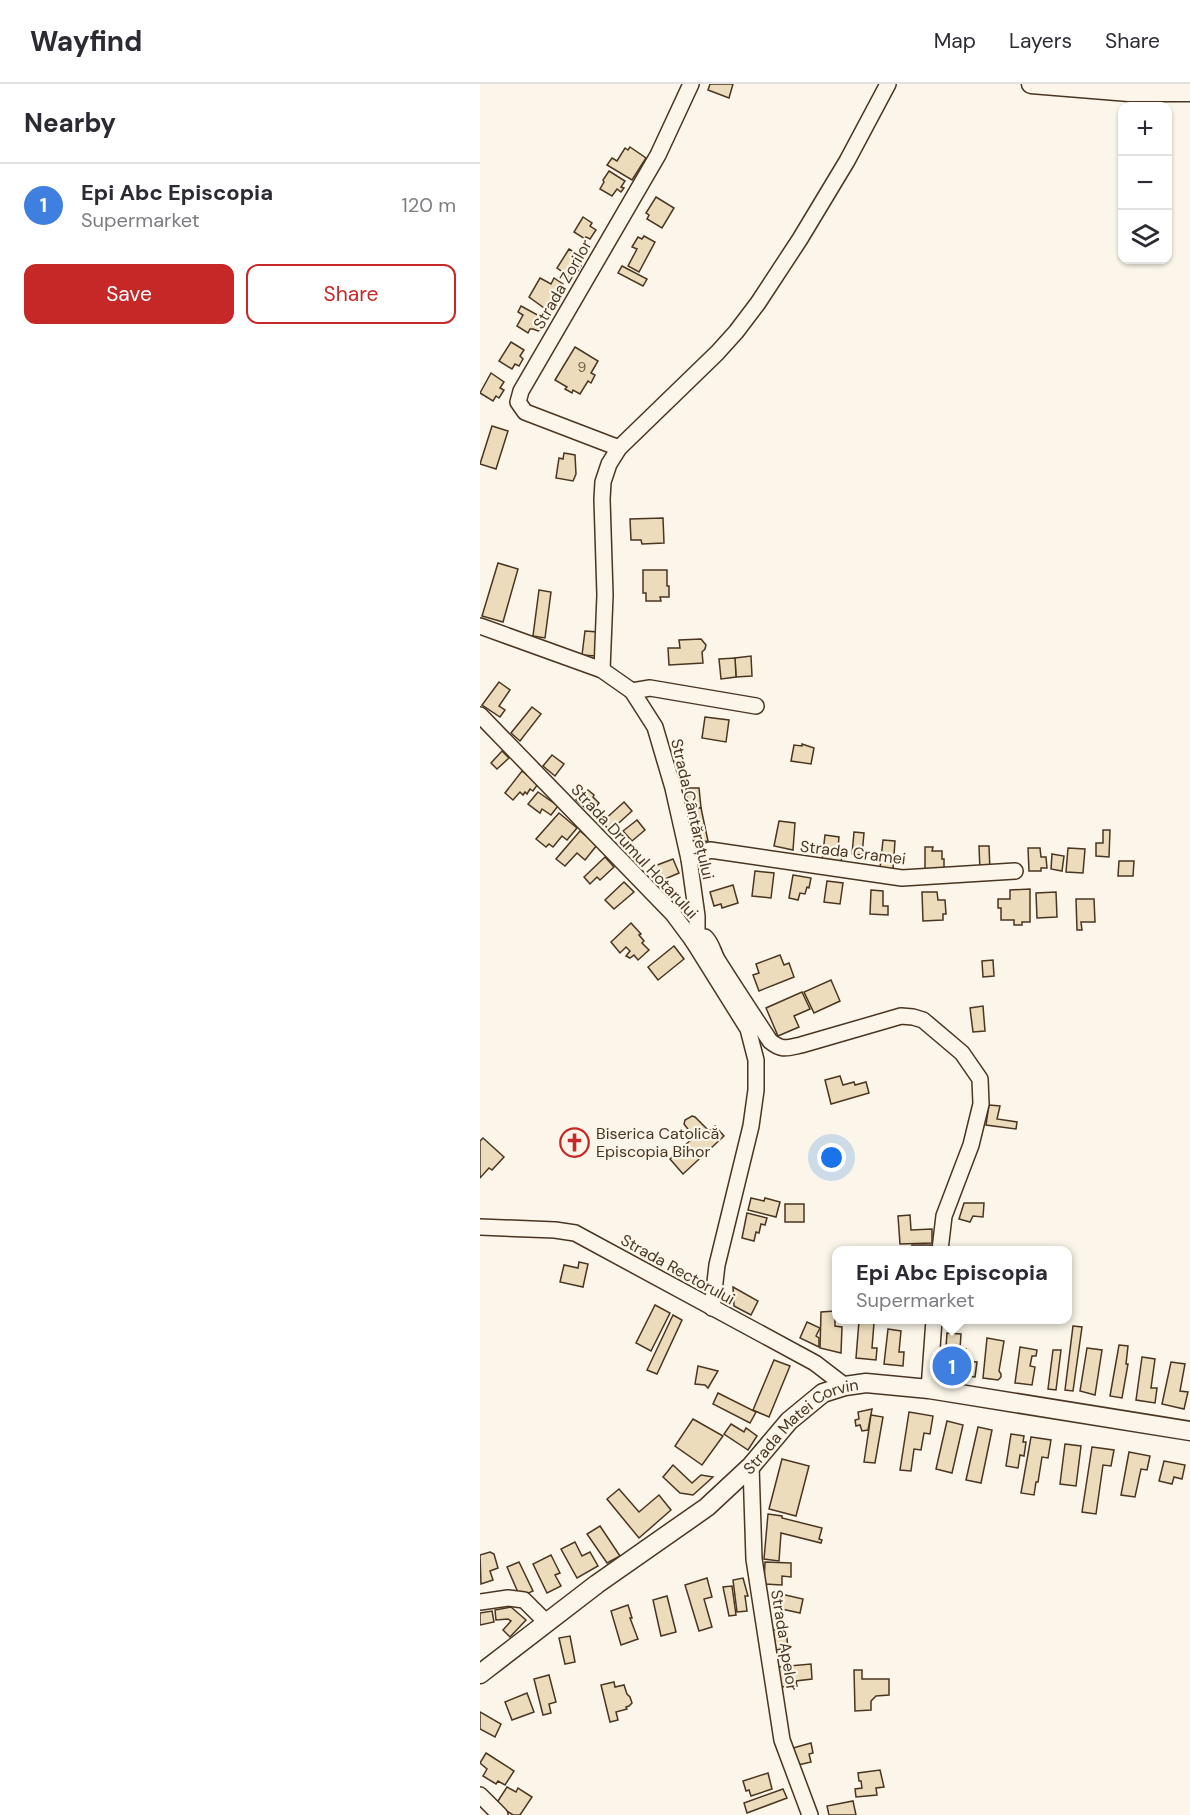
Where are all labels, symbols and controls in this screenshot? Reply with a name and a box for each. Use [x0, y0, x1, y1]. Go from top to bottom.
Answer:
text: Wayfind [30, 23, 142, 60]
text: Map [934, 27, 976, 55]
text: Layers [1009, 27, 1072, 55]
text: Share [1105, 27, 1160, 55]
map controls [1118, 102, 1172, 264]
button: + [1118, 102, 1172, 156]
text: Nearby [24, 106, 116, 140]
button: − [1118, 156, 1172, 210]
text: Epi Abc Episcopia [81, 178, 273, 207]
text: 1 [40, 192, 47, 218]
text: 120 m [402, 192, 456, 218]
text: Supermarket [81, 207, 200, 233]
button: layers [1118, 210, 1172, 264]
street label: Strada Zorilor [528, 236, 597, 333]
button: Save [24, 264, 234, 324]
button: Share [246, 264, 456, 324]
house number: 9 [578, 358, 587, 376]
street label: Strada Cântărețului [666, 737, 719, 882]
street label: Strada Drumul Hotarului [567, 779, 703, 923]
street label: Strada Cramei [799, 836, 907, 869]
place label: Biserica Catolică Episcopia Bihor [596, 1123, 719, 1162]
church icon: Biserica Catolică Episcopia Bihor [559, 1126, 591, 1158]
your location [817, 1143, 846, 1172]
street label: Strada Rectorului [617, 1229, 739, 1310]
popup [832, 1246, 1072, 1324]
text: Epi Abc Episcopia [856, 1258, 1048, 1287]
text: Supermarket [856, 1287, 975, 1313]
pin: 1 [932, 1344, 972, 1388]
street label: Strada Matei Corvin [739, 1374, 860, 1479]
street label: Strada Apelor [766, 1588, 803, 1692]

